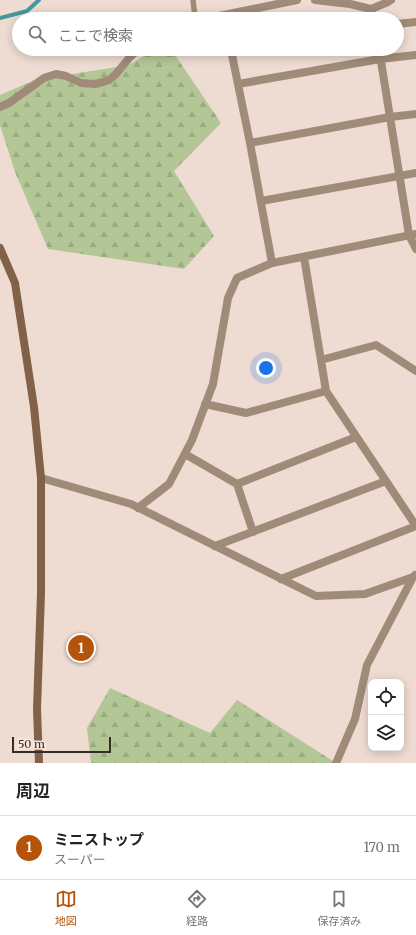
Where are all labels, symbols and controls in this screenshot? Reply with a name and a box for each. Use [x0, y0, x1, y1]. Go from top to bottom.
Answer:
search box [12, 12, 404, 56]
icon: search [26, 23, 48, 45]
text: ここで検索 [58, 26, 133, 45]
your location [256, 358, 276, 378]
pin: 1 [68, 633, 94, 663]
map controls [368, 679, 404, 751]
button: locate [368, 679, 404, 715]
button: layers [368, 715, 404, 751]
scale bar [12, 735, 111, 754]
text: 50 m [18, 737, 45, 751]
text: 周辺 [16, 780, 50, 802]
text: ミニストップ [54, 830, 144, 849]
text: 1 [26, 839, 32, 856]
text: 170 m [363, 839, 400, 856]
text: スーパー [54, 851, 106, 868]
tab: 地図 [55, 888, 77, 928]
tab: 経路 [186, 888, 208, 928]
tab: 保存済み [317, 888, 361, 928]

